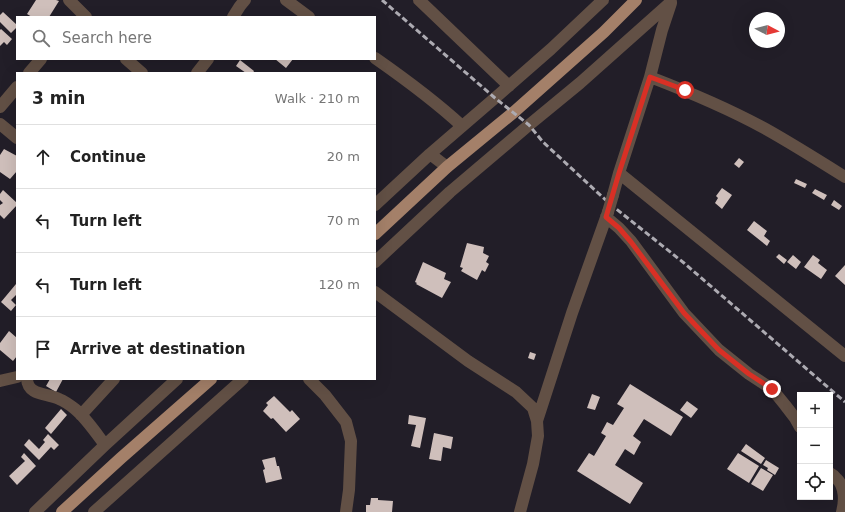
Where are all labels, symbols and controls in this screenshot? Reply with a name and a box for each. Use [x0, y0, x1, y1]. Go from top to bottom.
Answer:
north arrow [749, 12, 785, 48]
search box [16, 16, 376, 60]
icon: search [30, 27, 52, 49]
text: Search here [62, 29, 152, 47]
route start [676, 81, 694, 99]
text: 3 min [32, 88, 85, 108]
text: Walk · 210 m [275, 91, 360, 106]
icon: ahead [32, 146, 54, 168]
text: Continue [70, 148, 146, 166]
text: 20 m [327, 149, 360, 164]
icon: left [32, 210, 54, 232]
text: Turn left [70, 212, 142, 230]
text: 70 m [327, 213, 360, 228]
icon: left [32, 274, 54, 296]
text: Turn left [70, 276, 142, 294]
text: 120 m [318, 277, 360, 292]
icon: arrive [32, 338, 54, 360]
text: Arrive at destination [70, 340, 245, 358]
route end [763, 380, 781, 398]
map controls [797, 392, 833, 500]
button: + [797, 392, 833, 428]
button: − [797, 428, 833, 464]
button: locate [797, 464, 833, 500]

